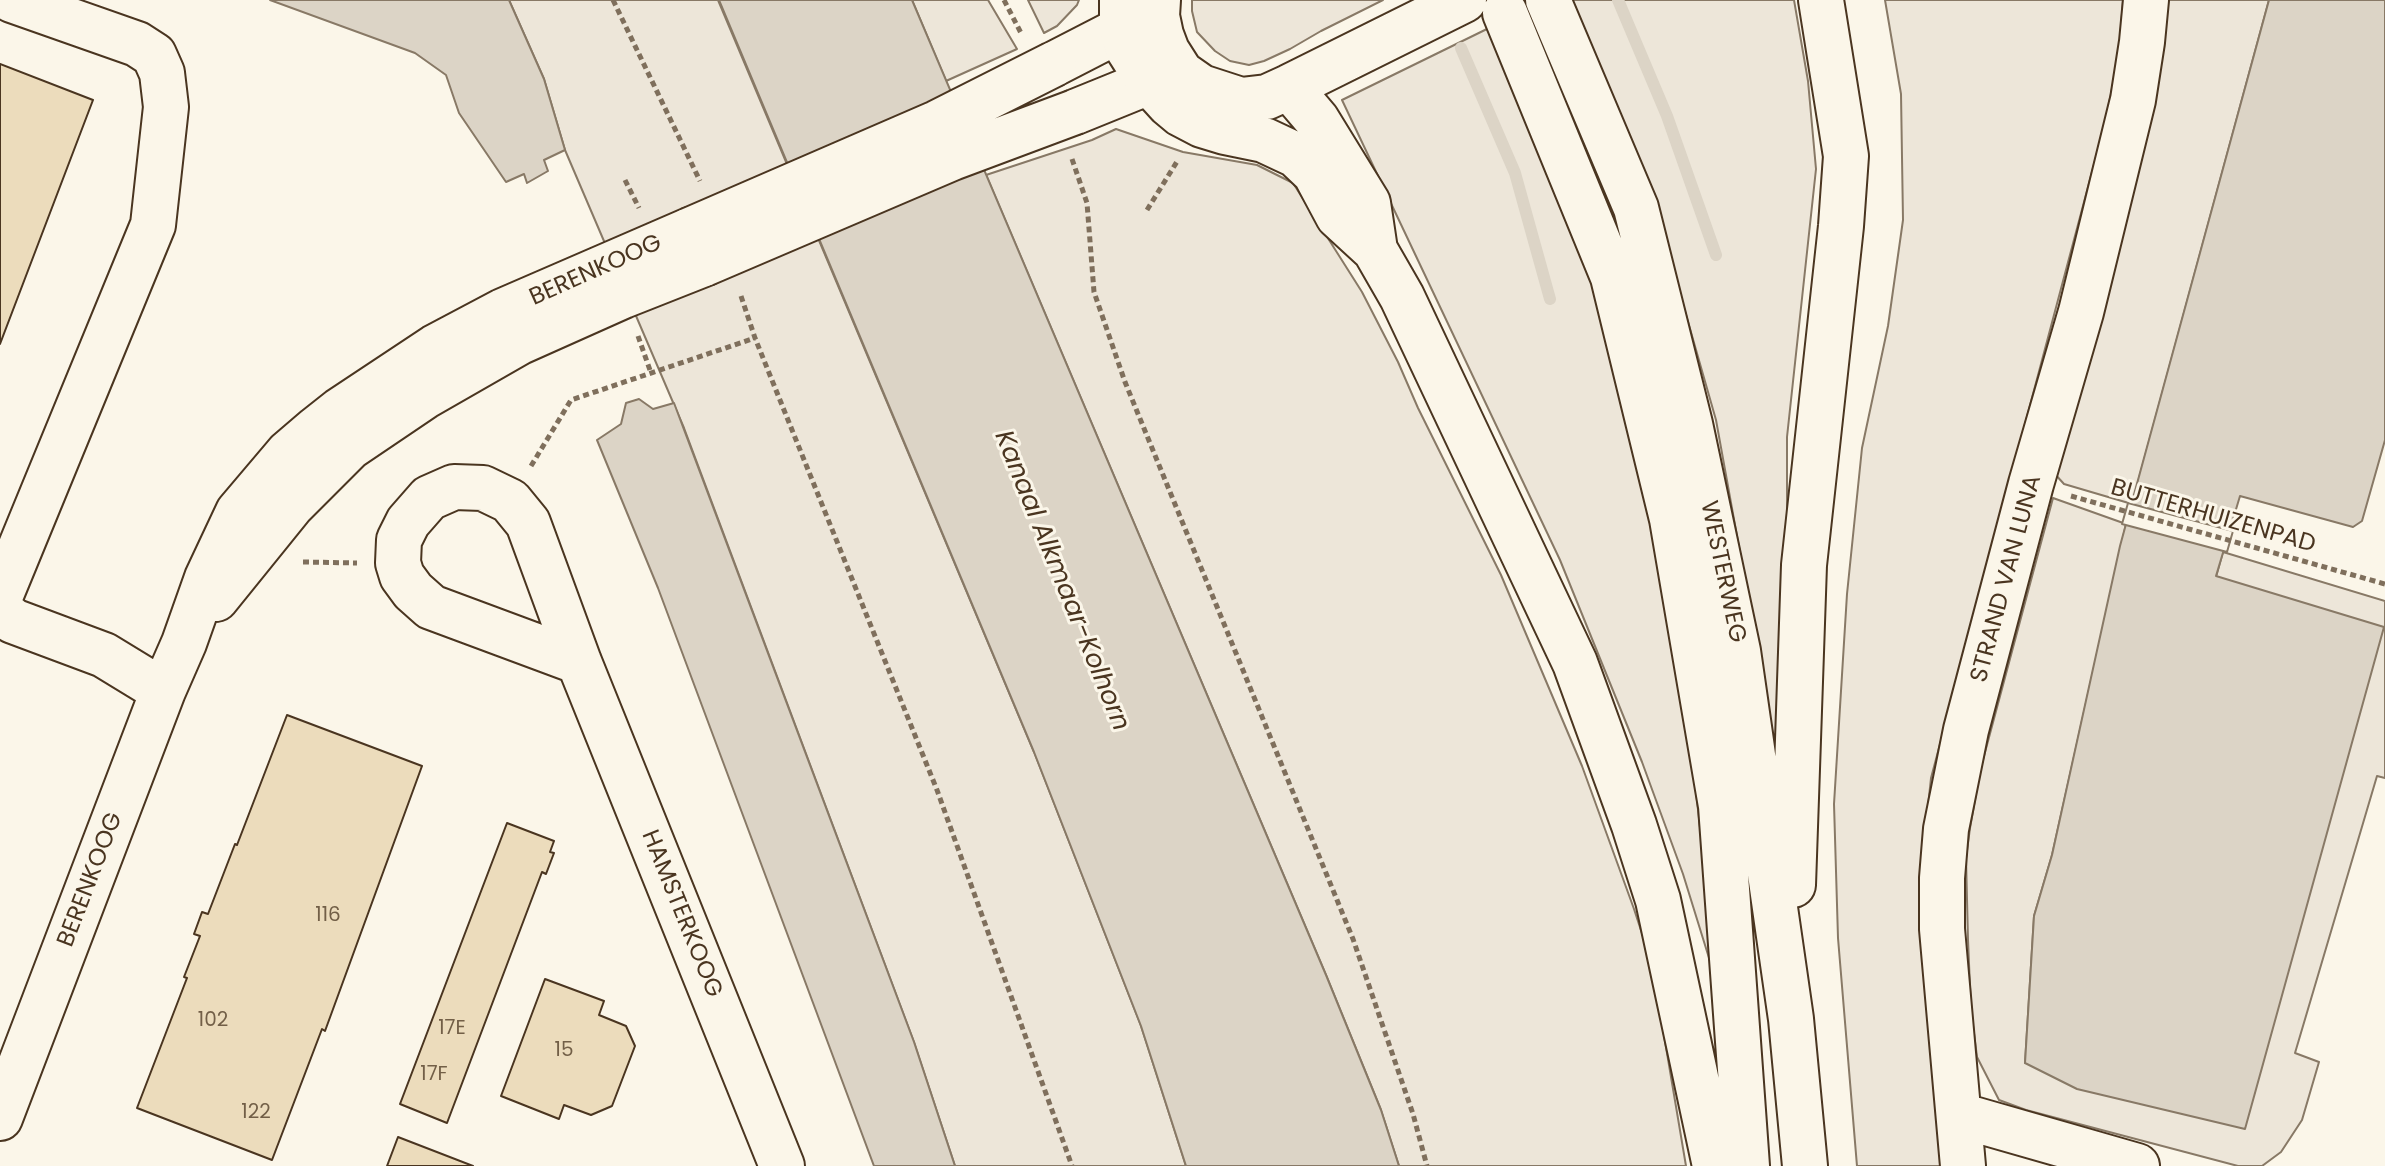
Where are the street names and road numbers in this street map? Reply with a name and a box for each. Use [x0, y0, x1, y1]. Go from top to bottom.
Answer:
street label: BERENKOOG [525, 229, 667, 313]
street label: STRAND VAN LUNA [1965, 472, 2049, 686]
street label: BUTTERHUIZENPAD [2107, 474, 2319, 560]
street label: WESTERWEG [1693, 499, 1751, 645]
street label: BERENKOOG [52, 809, 130, 951]
street label: HAMSTERKOOG [634, 826, 728, 1002]

